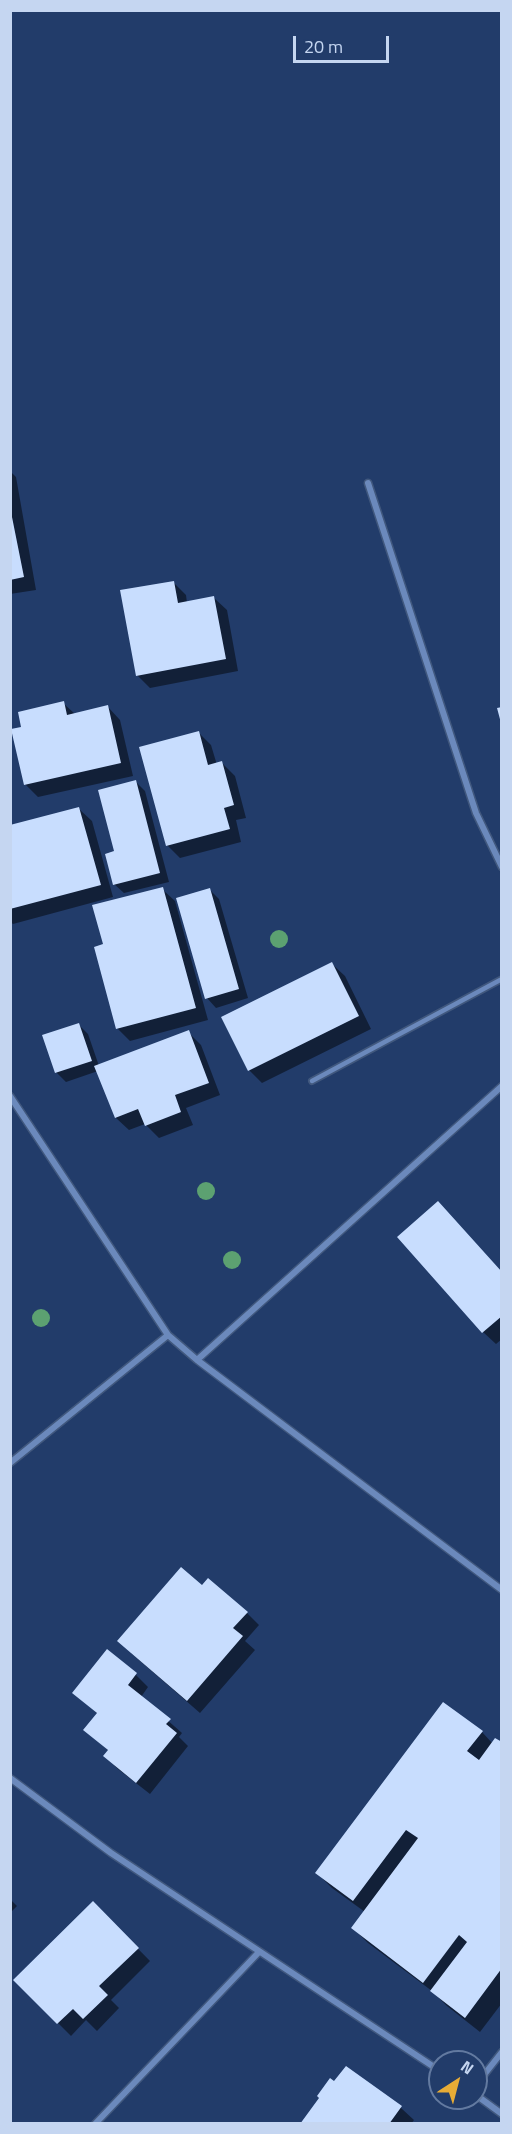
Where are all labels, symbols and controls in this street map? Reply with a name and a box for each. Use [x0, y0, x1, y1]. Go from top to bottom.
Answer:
scale bar [296, 24, 392, 62]
text: 20 m [304, 33, 343, 60]
north arrow [428, 2050, 488, 2110]
text: N [456, 2054, 479, 2080]

